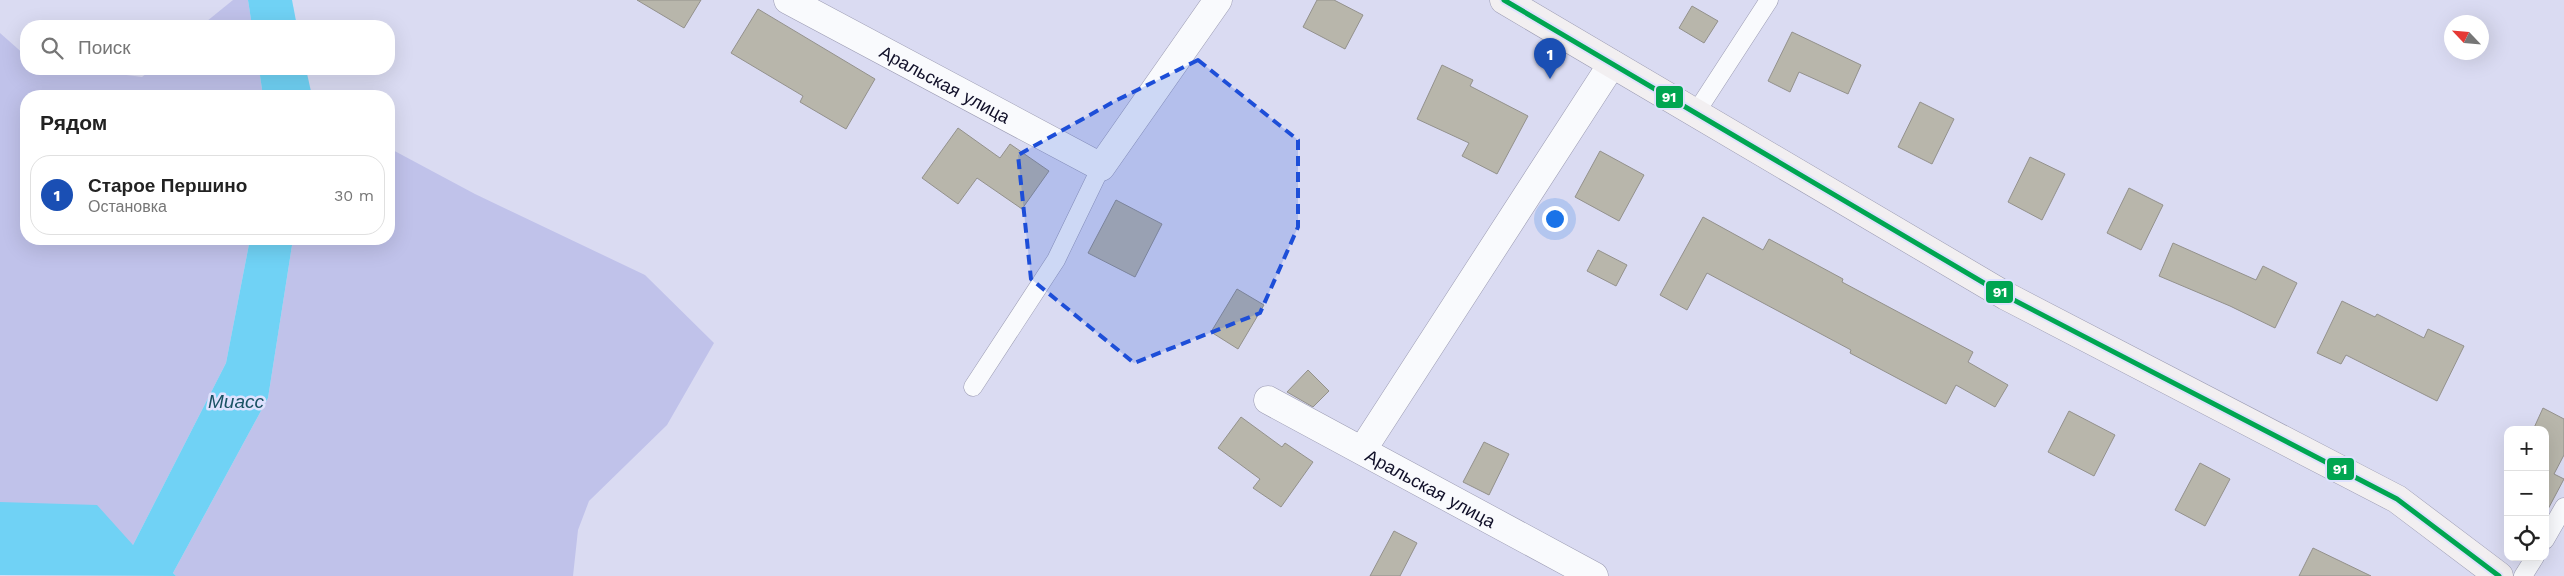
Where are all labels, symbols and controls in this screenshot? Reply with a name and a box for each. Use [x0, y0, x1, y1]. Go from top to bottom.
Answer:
north arrow [2444, 15, 2489, 60]
search box [20, 20, 395, 75]
icon: search [38, 34, 66, 62]
text: Поиск [78, 36, 131, 59]
pin: 1 [1534, 38, 1566, 79]
street label: Аральская улица [876, 40, 1015, 128]
line badge: 91 [1655, 85, 1684, 109]
text: 91 [1662, 89, 1676, 105]
text: Рядом [40, 110, 107, 135]
text: Старое Першино [88, 174, 247, 197]
text: 1 [54, 186, 60, 205]
text: 30 m [334, 186, 374, 205]
text: Остановка [88, 197, 167, 216]
your location [1542, 206, 1568, 232]
line badge: 91 [1985, 280, 2014, 304]
text: 91 [1993, 284, 2007, 300]
water label: Миасс [208, 390, 264, 413]
map controls [2504, 426, 2549, 561]
button: + [2504, 426, 2549, 471]
street label: Аральская улица [1362, 444, 1500, 532]
line badge: 91 [2326, 457, 2355, 481]
text: 91 [2333, 461, 2347, 477]
button: − [2504, 471, 2549, 516]
button: locate [2504, 516, 2549, 561]

